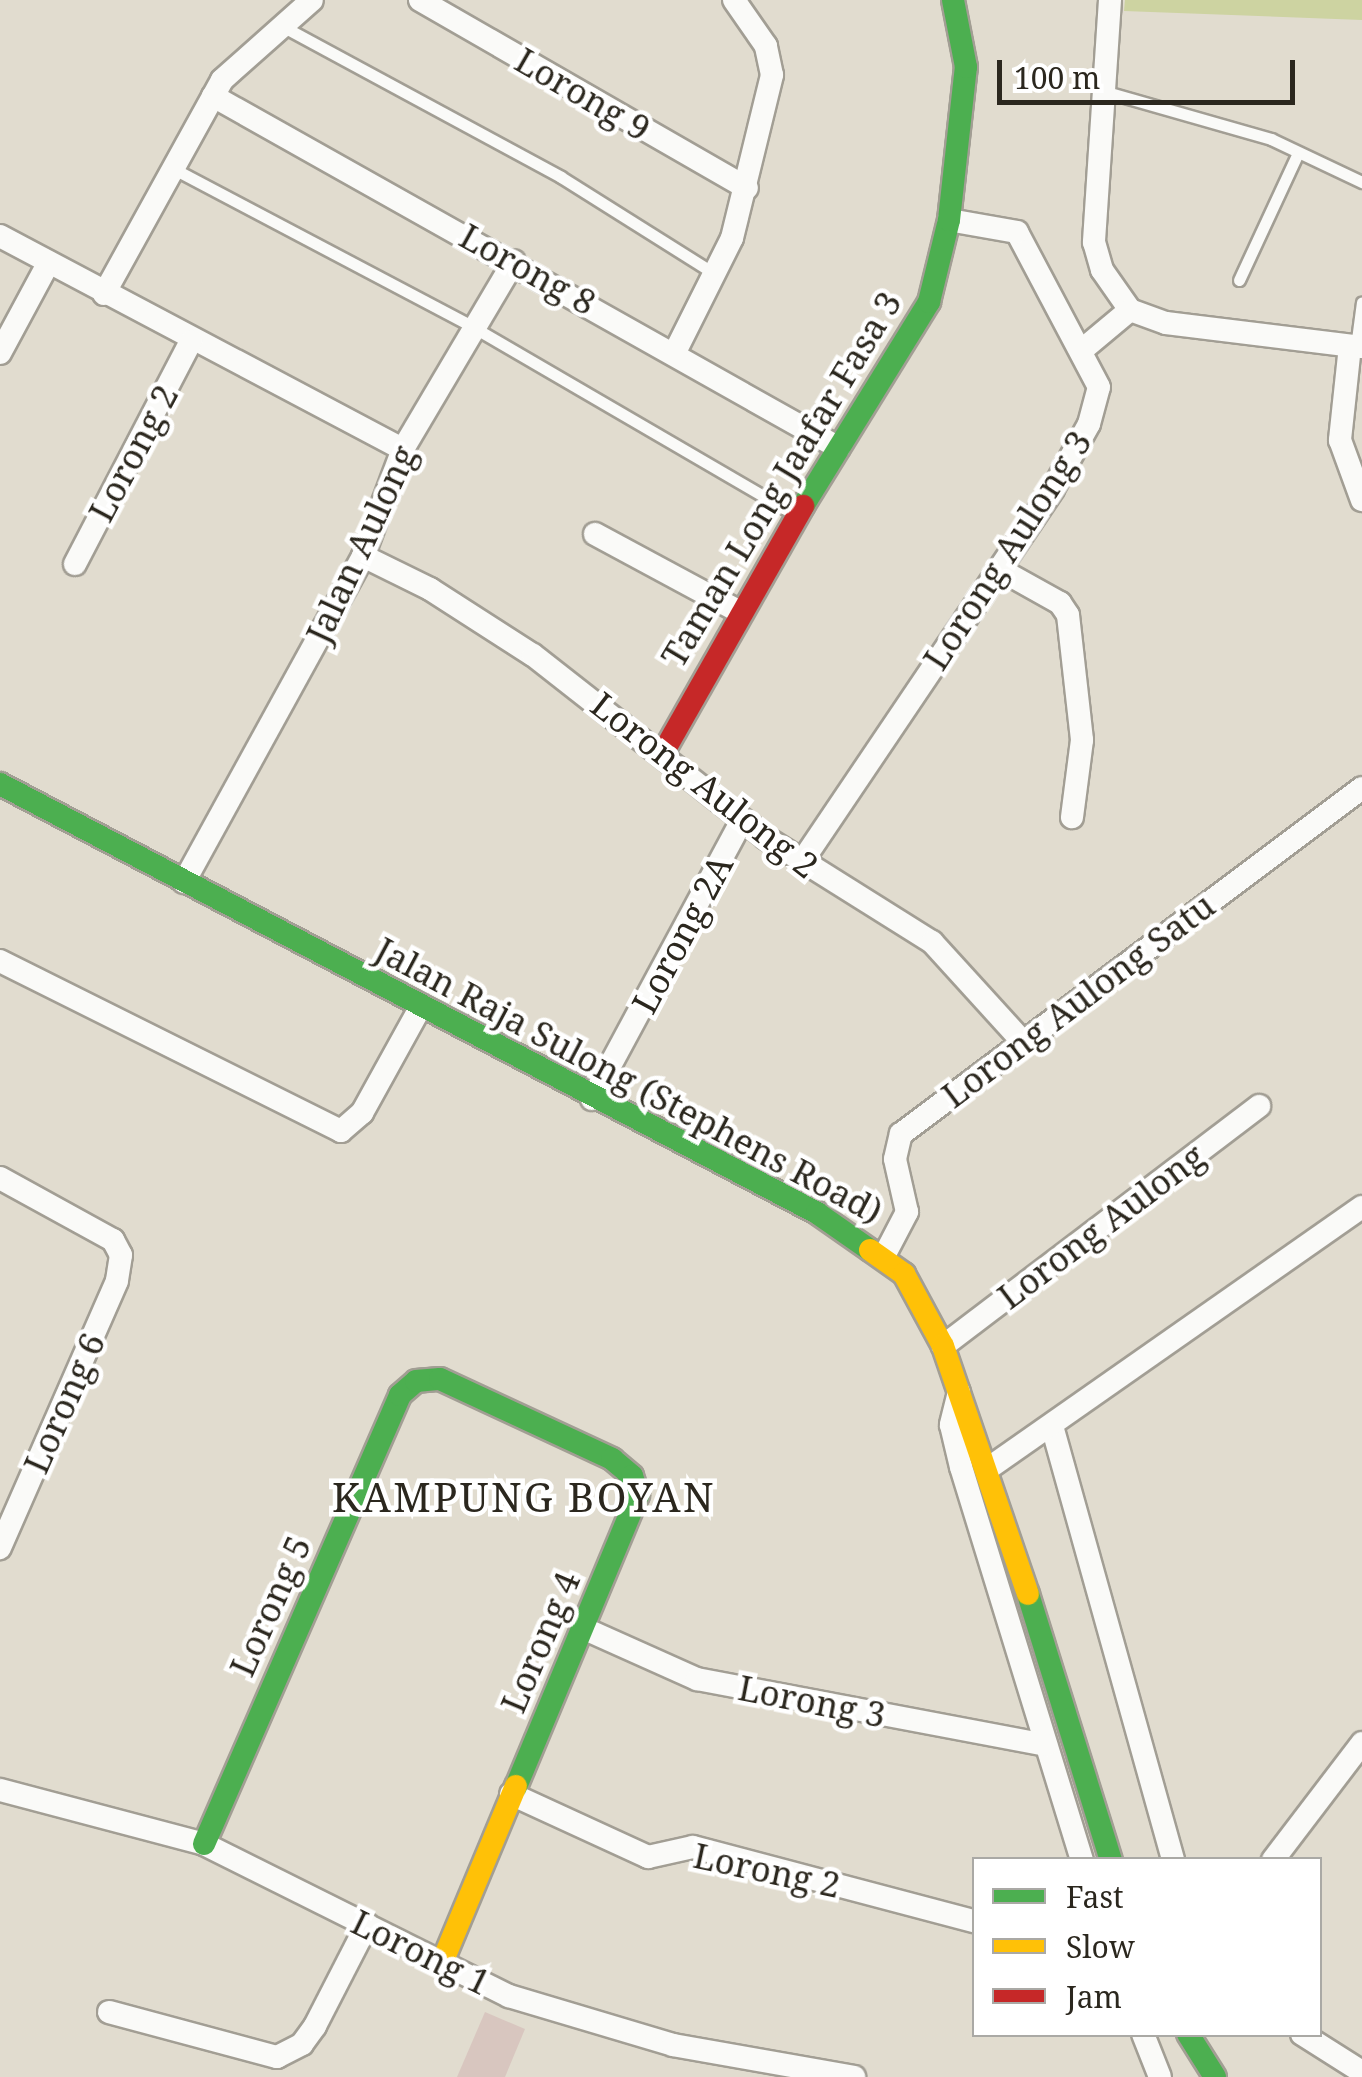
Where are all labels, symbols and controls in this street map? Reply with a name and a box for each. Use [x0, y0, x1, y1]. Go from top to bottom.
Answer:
street label: Lorong 9 [508, 39, 658, 149]
scale bar [1002, 40, 1300, 102]
text: 100 m [1014, 57, 1100, 98]
street label: Lorong 8 [453, 215, 603, 323]
street label: Taman Long Jaafar Fasa 3 [652, 284, 910, 674]
street label: Lorong 2 [80, 377, 186, 529]
street label: Lorong Aulong 3 [914, 423, 1100, 677]
street label: Jalan Aulong [297, 439, 425, 649]
street label: Lorong Aulong 2 [583, 683, 827, 887]
street label: Lorong 2A [623, 848, 741, 1020]
street label: Lorong Aulong Satu [933, 884, 1223, 1116]
street label: Jalan Raja Sulong (Stephens Road) [368, 928, 890, 1232]
street label: Lorong Aulong [989, 1135, 1213, 1317]
street label: Lorong 6 [15, 1327, 113, 1479]
district label: KAMPUNG BOYAN [332, 1473, 716, 1521]
street label: Lorong 5 [221, 1530, 319, 1682]
street label: Lorong 4 [492, 1565, 588, 1719]
street label: Lorong 3 [735, 1666, 889, 1736]
street label: Lorong 2 [690, 1834, 844, 1906]
legend [972, 1857, 1322, 2037]
text: Fast [1066, 1876, 1123, 1917]
street label: Lorong 1 [345, 1901, 497, 2003]
text: Slow [1066, 1926, 1135, 1967]
text: Jam [1066, 1976, 1122, 2017]

